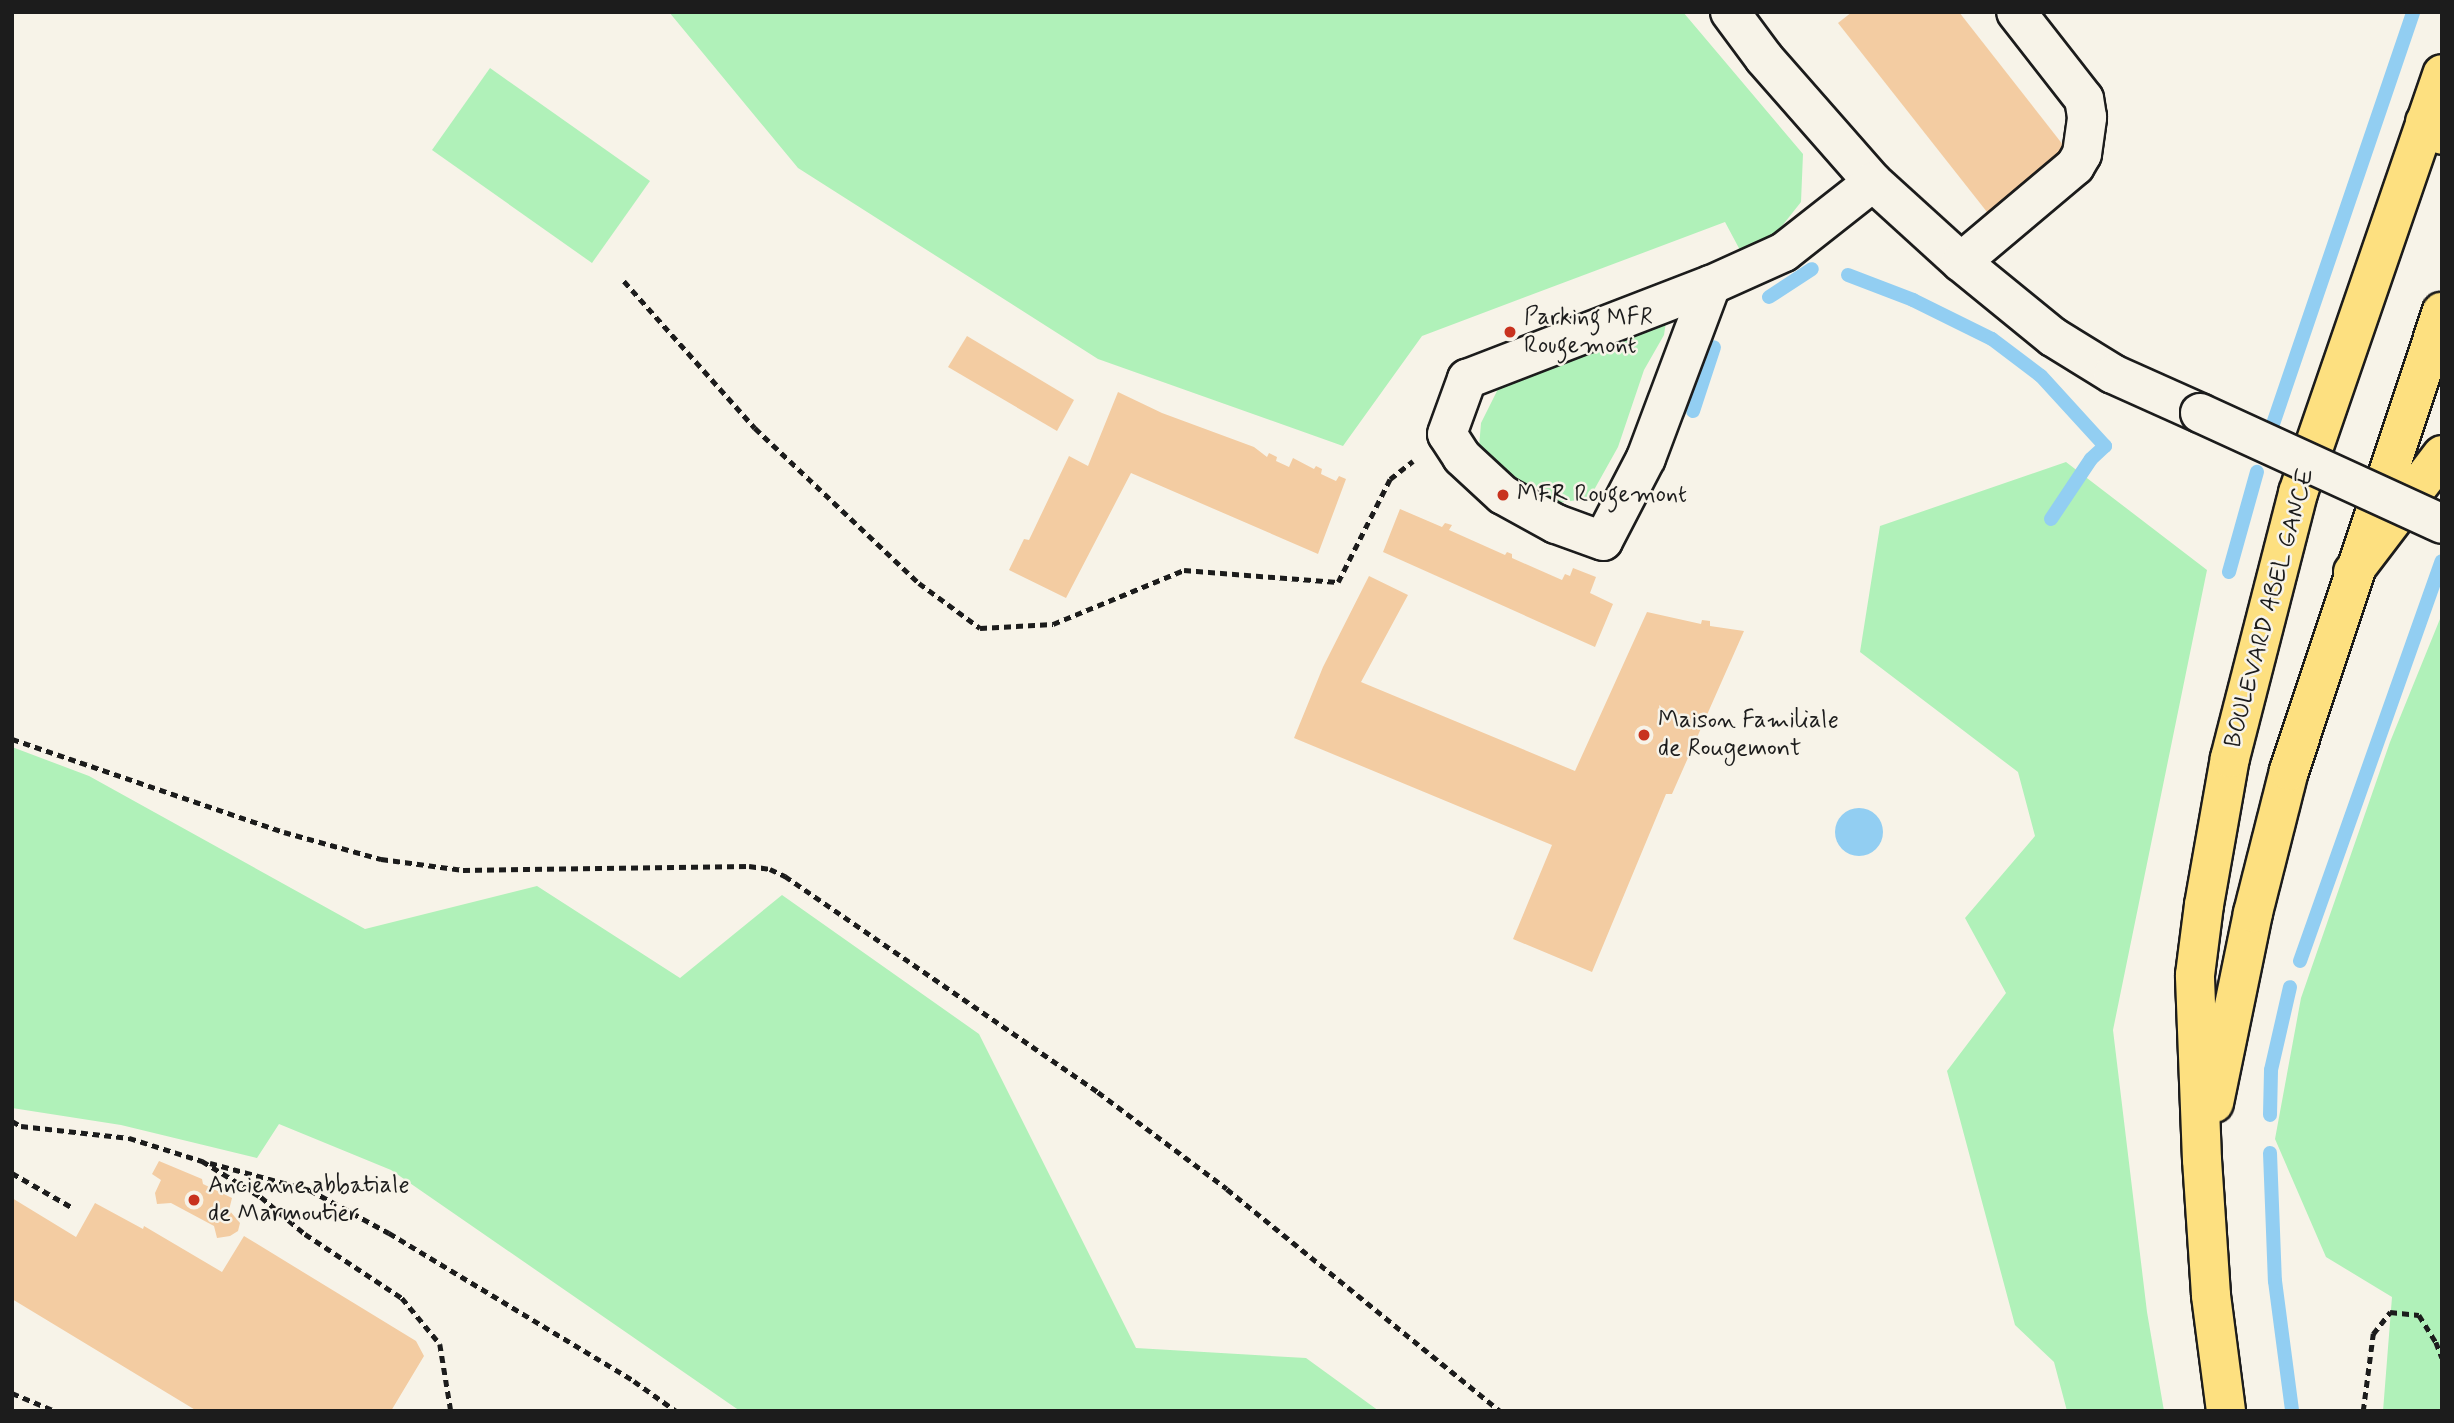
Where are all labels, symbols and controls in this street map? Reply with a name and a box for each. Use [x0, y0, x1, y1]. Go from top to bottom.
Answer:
place label: Parking MFR Rougemont [1524, 304, 1658, 360]
marker: Parking MFR Rougemont [1502, 324, 1518, 340]
street label: BOULEVARD ABEL GANCE [2219, 465, 2321, 751]
place label: MFR Rougemont [1517, 481, 1687, 509]
marker: MFR Rougemont [1495, 487, 1511, 503]
place label: Maison Familiale de Rougemont [1658, 707, 1839, 763]
marker: Maison Familiale de Rougemont [1636, 727, 1652, 743]
place label: Ancienne abbatiale de Marmoutier [208, 1172, 408, 1228]
marker: Ancienne abbatiale de Marmoutier [186, 1192, 202, 1208]

